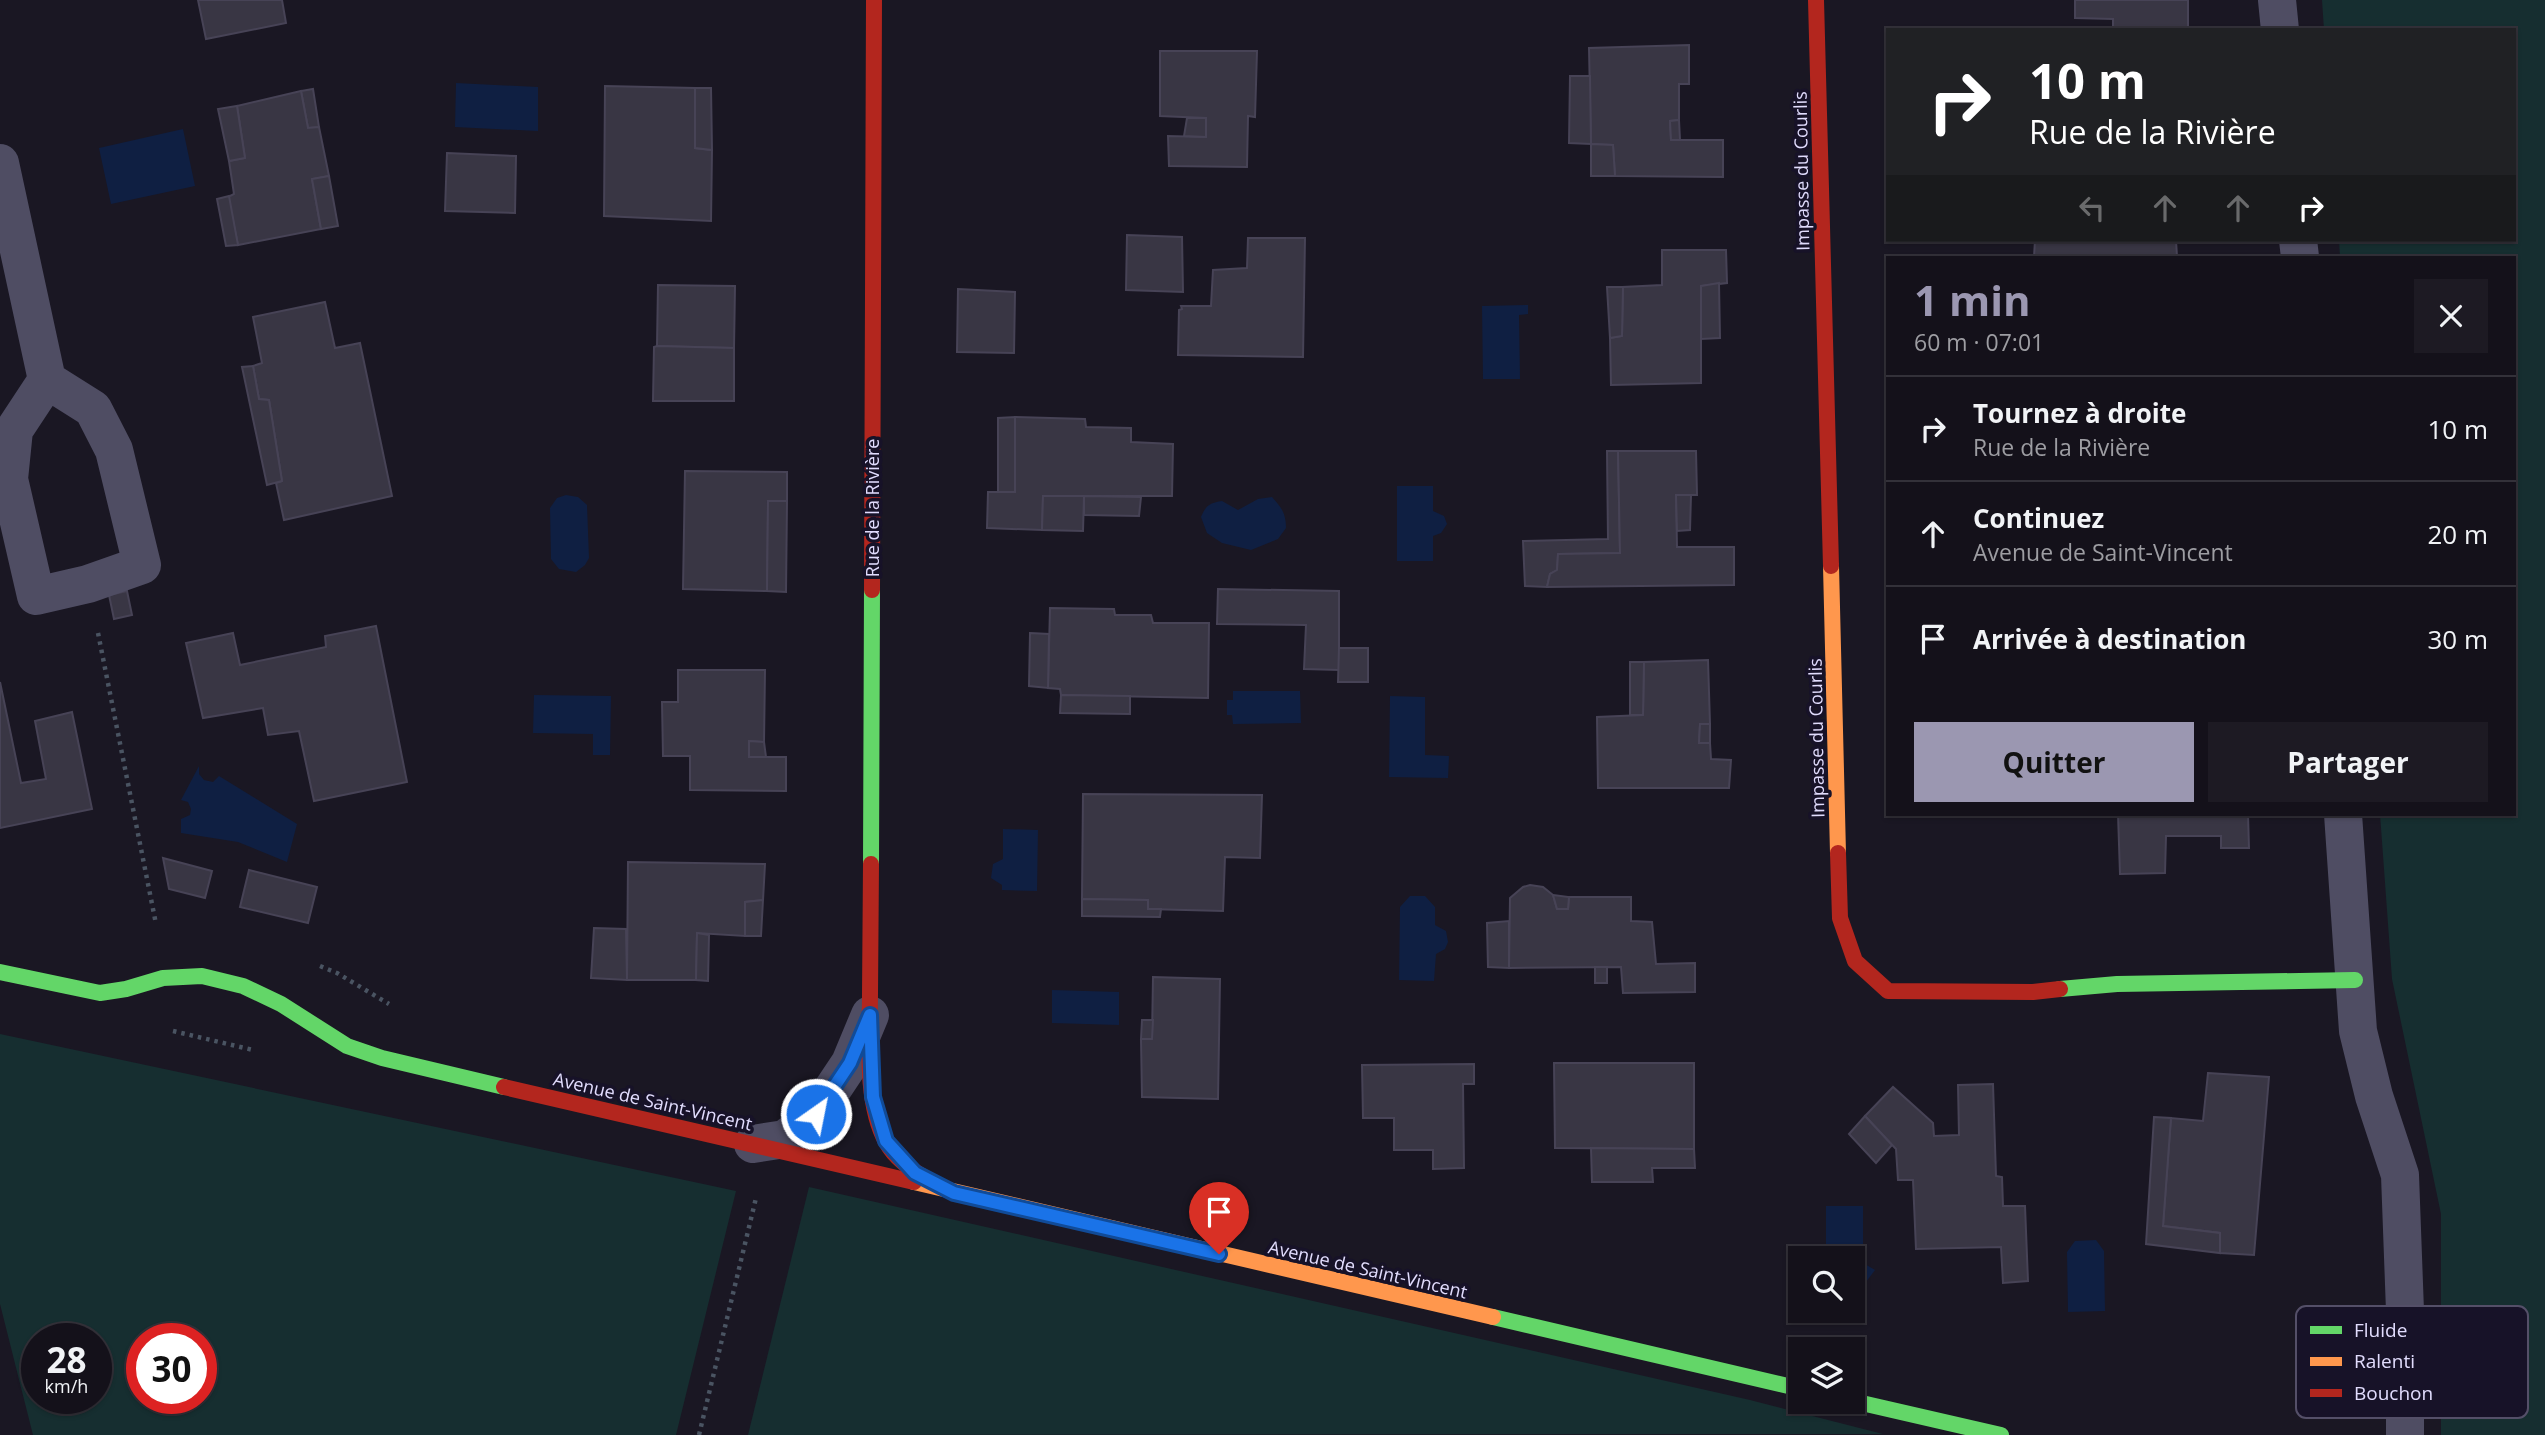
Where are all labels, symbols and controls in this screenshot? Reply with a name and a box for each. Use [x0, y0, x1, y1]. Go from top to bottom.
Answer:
text: 10 m [2029, 47, 2146, 113]
icon: right [1914, 56, 2005, 147]
street label: Impasse du Courlis [1788, 91, 1814, 251]
text: Rue de la Rivière [2029, 110, 2276, 153]
icon: left [2073, 189, 2111, 227]
icon: ahead [2146, 189, 2184, 227]
icon: ahead [2219, 189, 2257, 227]
icon: right [2292, 189, 2330, 227]
text: 1 min [1914, 271, 2031, 328]
button: close [2414, 279, 2488, 353]
text: 60 m · 07:01 [1914, 326, 2044, 358]
text: Tournez à droite [1973, 395, 2186, 431]
icon: right [1914, 410, 1952, 448]
text: 10 m [2427, 411, 2488, 447]
text: Rue de la Rivière [1973, 431, 2150, 463]
street label: Rue de la Rivière [860, 439, 884, 577]
text: Continuez [1973, 500, 2104, 536]
icon: ahead [1914, 515, 1952, 553]
text: 20 m [2427, 516, 2488, 552]
text: Avenue de Saint-Vincent [1973, 536, 2233, 568]
icon: arrive [1914, 620, 1952, 658]
text: Arrivée à destination [1973, 621, 2246, 657]
text: 30 m [2427, 621, 2488, 657]
street label: Impasse du Courlis [1803, 658, 1829, 818]
button: Quitter [1914, 722, 2194, 802]
button: Partager [2208, 722, 2488, 802]
street label: Avenue de Saint-Vincent [551, 1066, 755, 1136]
position arrow [779, 1077, 853, 1151]
pin [1189, 1182, 1249, 1254]
icon: arrive [1200, 1193, 1238, 1231]
street label: Avenue de Saint-Vincent [1266, 1234, 1470, 1304]
map controls [1788, 1246, 1865, 1414]
button: search [1788, 1246, 1865, 1323]
legend [2296, 1306, 2528, 1418]
text: Fluide [2354, 1317, 2407, 1343]
speed limit sign: 30 [126, 1323, 217, 1414]
text: 28 [46, 1336, 87, 1383]
button: layers [1788, 1337, 1865, 1414]
text: Ralenti [2354, 1348, 2415, 1374]
text: km/h [45, 1374, 88, 1398]
text: Bouchon [2354, 1380, 2433, 1406]

